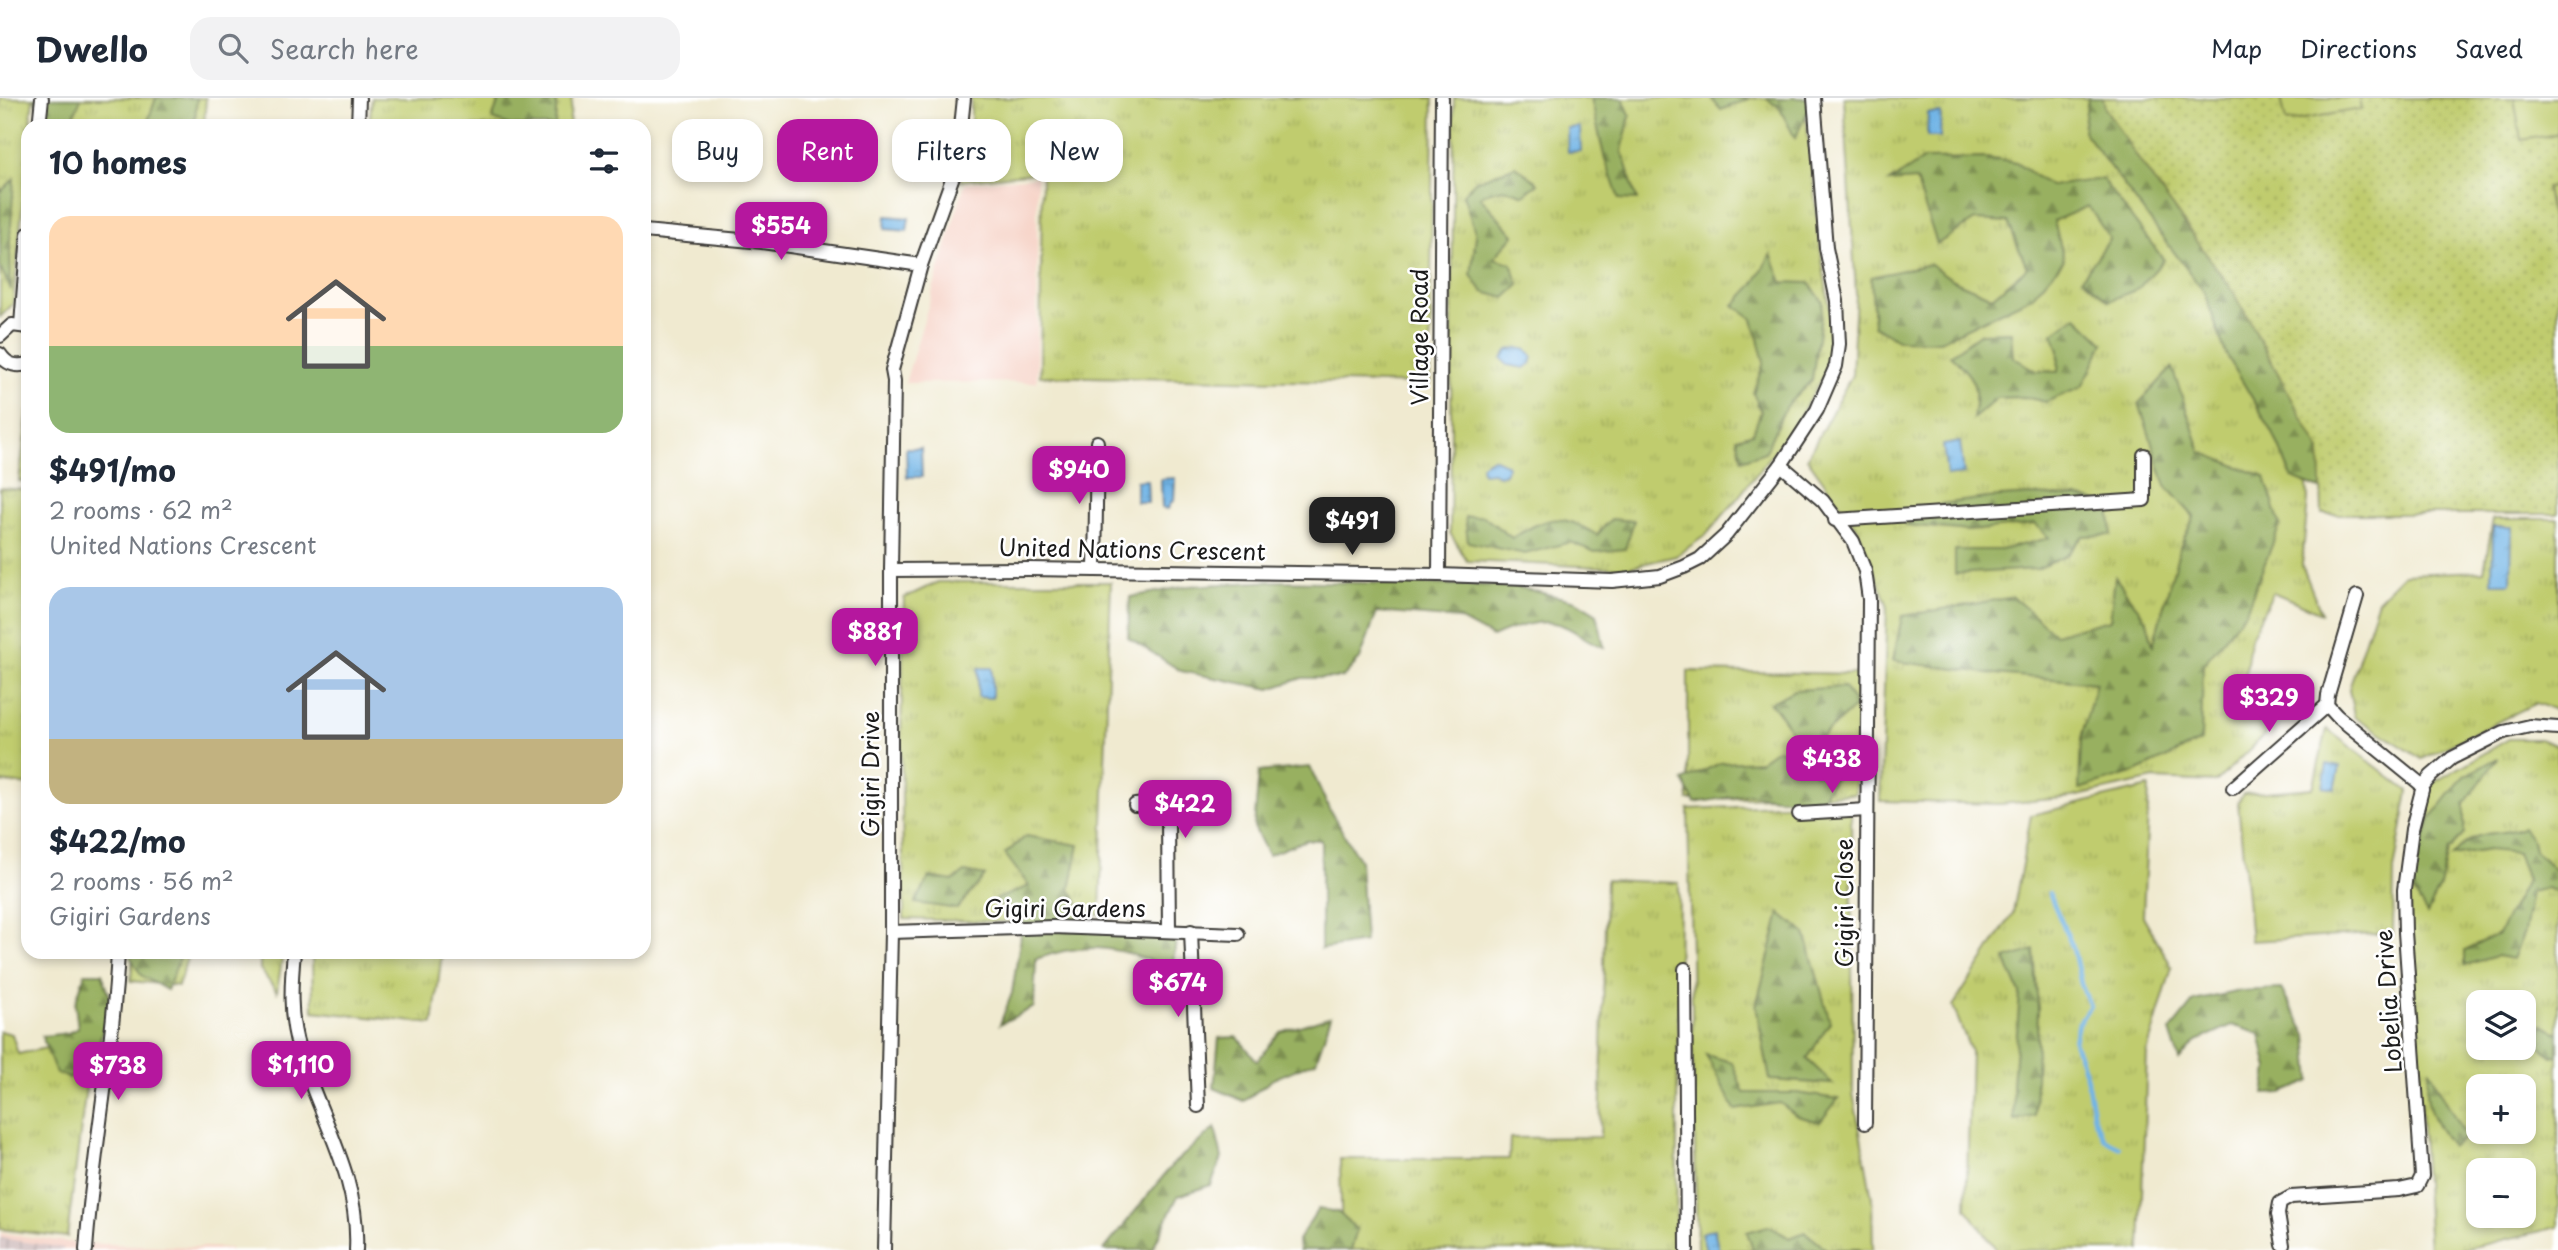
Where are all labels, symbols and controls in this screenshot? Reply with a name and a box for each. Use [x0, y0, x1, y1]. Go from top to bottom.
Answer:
search box [190, 17, 680, 80]
text: Dwello [35, 23, 148, 73]
icon: search [214, 29, 252, 67]
text: Search here [270, 29, 419, 68]
text: Map [2211, 30, 2262, 66]
text: Directions [2300, 30, 2417, 66]
text: Saved [2455, 30, 2523, 66]
chip: Buy [672, 119, 763, 182]
chip: Rent [777, 119, 878, 182]
chip: Filters [892, 119, 1011, 182]
chip: New [1025, 119, 1123, 182]
text: 10 homes [49, 139, 187, 184]
icon: filters [585, 142, 623, 180]
pin: $554 [740, 202, 822, 262]
text: $554 [751, 207, 811, 242]
icon: home [273, 261, 399, 387]
street label: Village Road [1401, 268, 1436, 406]
pin: $940 [1038, 446, 1120, 506]
text: $491/mo [49, 447, 176, 492]
text: $940 [1048, 451, 1110, 486]
text: 2 rooms · 62 m² [49, 492, 233, 527]
pin: $491 [1311, 498, 1393, 557]
text: $491 [1325, 502, 1379, 537]
text: United Nations Crescent [49, 527, 316, 562]
street label: United Nations Crescent [998, 529, 1266, 568]
pin: $881 [834, 608, 916, 668]
text: $881 [848, 613, 902, 648]
icon: home [273, 632, 399, 758]
pin: $329 [2228, 674, 2310, 734]
text: $329 [2239, 679, 2299, 714]
street label: Gigiri Drive [852, 711, 887, 837]
pin: $438 [1791, 736, 1873, 795]
text: $438 [1802, 740, 1862, 775]
pin: $422 [1144, 780, 1226, 840]
text: $422 [1154, 785, 1216, 820]
text: $422/mo [49, 818, 186, 863]
street label: Gigiri Close [1826, 838, 1861, 968]
text: 2 rooms · 56 m² [49, 863, 234, 898]
street label: Gigiri Gardens [984, 890, 1146, 925]
text: Gigiri Gardens [49, 898, 211, 933]
street label: Lobelia Drive [2365, 928, 2410, 1074]
pin: $674 [1137, 960, 1219, 1019]
text: $674 [1149, 964, 1207, 999]
map controls [2466, 990, 2536, 1228]
button: layers [2466, 990, 2536, 1060]
pin: $738 [77, 1042, 159, 1102]
pin: $1,110 [244, 1042, 358, 1101]
text: $1,110 [268, 1046, 334, 1081]
text: $738 [89, 1047, 147, 1082]
button: + [2466, 1074, 2536, 1144]
button: − [2466, 1158, 2536, 1228]

